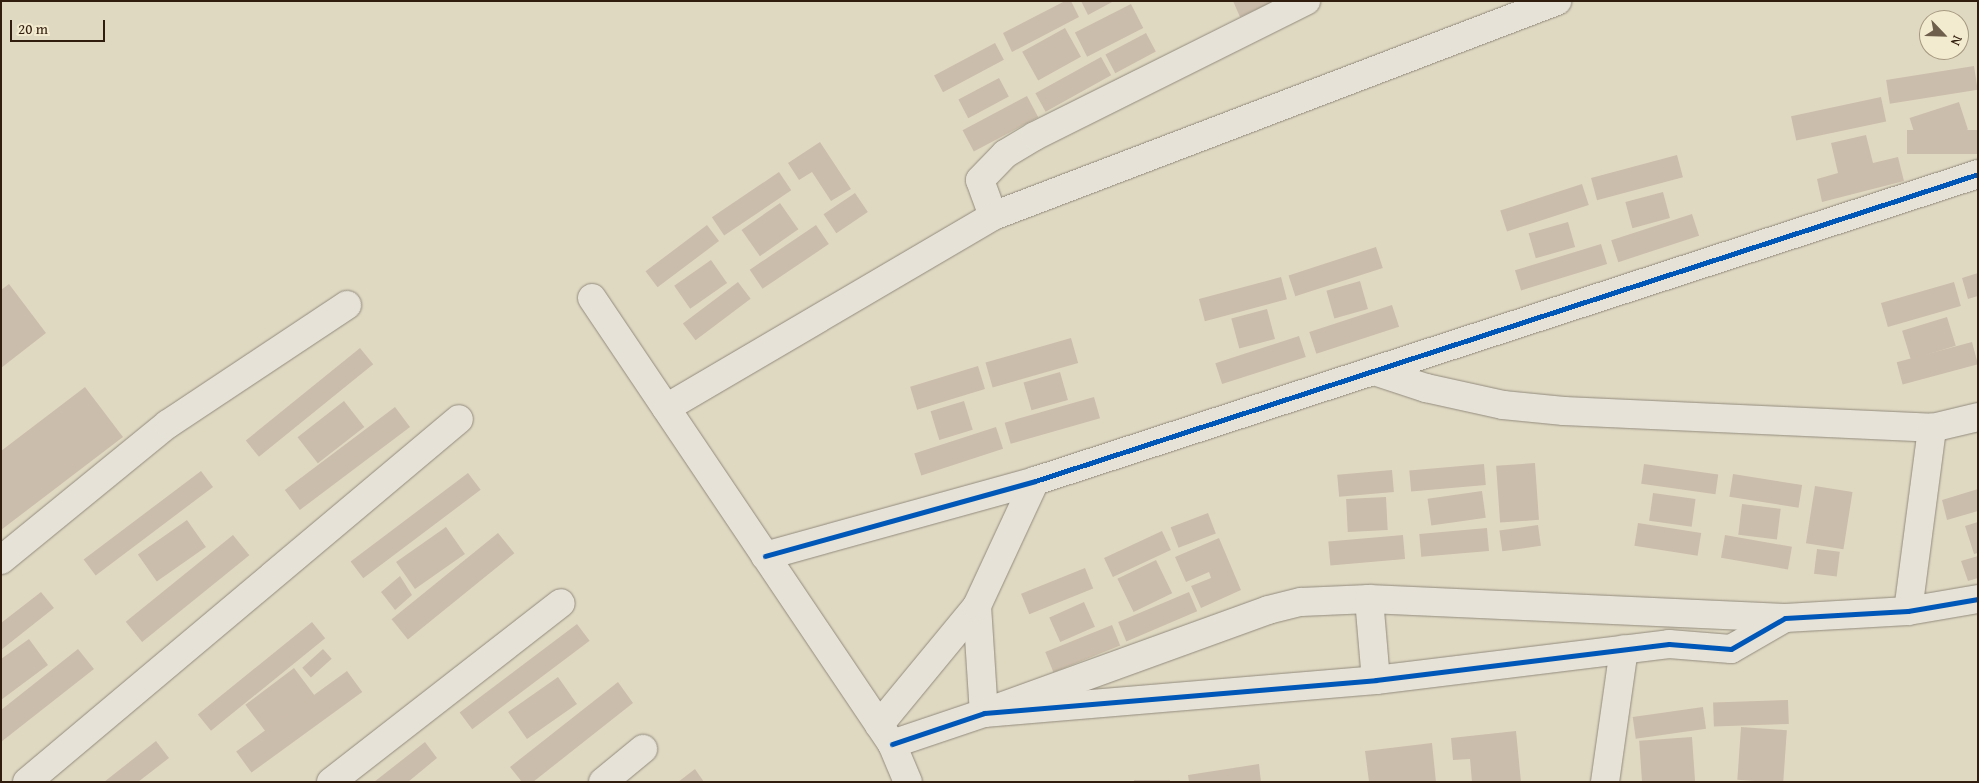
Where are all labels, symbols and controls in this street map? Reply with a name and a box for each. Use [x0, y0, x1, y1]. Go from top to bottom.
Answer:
scale bar [12, 10, 108, 42]
north arrow [1919, 10, 1969, 60]
text: 20 m [18, 18, 48, 39]
text: N [1946, 32, 1968, 49]

